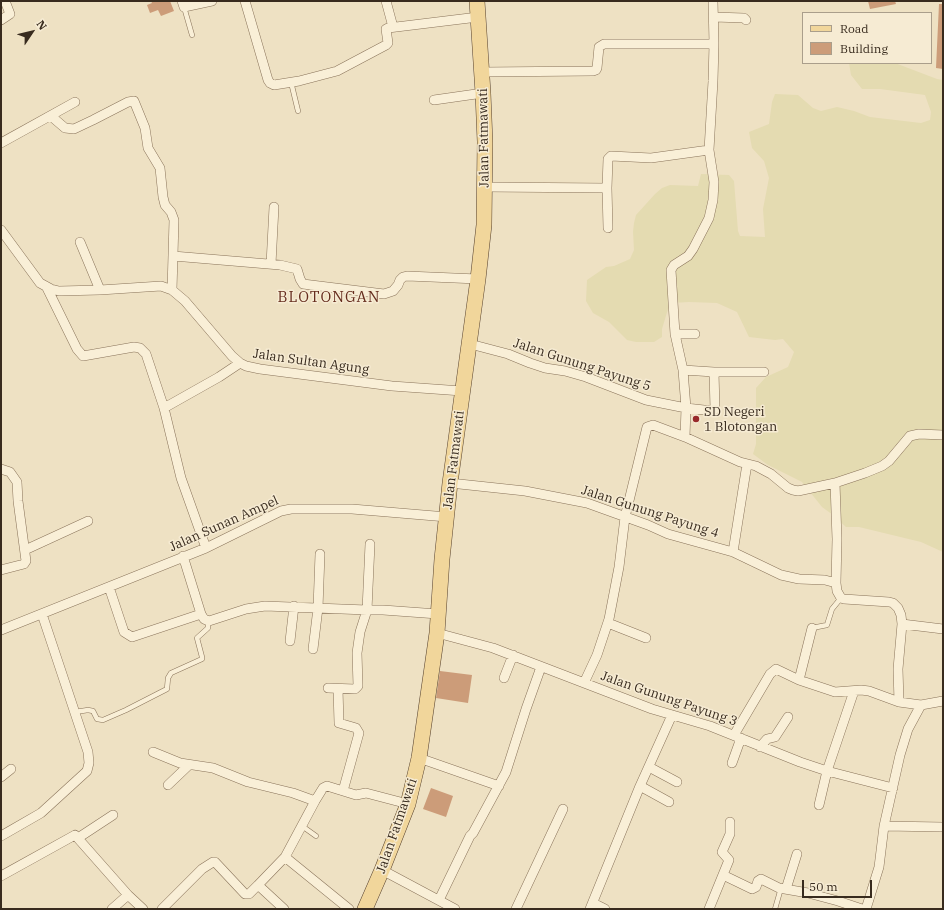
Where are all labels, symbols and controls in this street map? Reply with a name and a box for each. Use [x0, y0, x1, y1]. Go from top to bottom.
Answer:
north arrow [12, 12, 52, 52]
legend [802, 12, 932, 64]
text: N [34, 18, 50, 33]
text: Road [840, 21, 869, 36]
text: Building [840, 41, 888, 56]
street label: Jalan Fatmawati [475, 88, 493, 188]
district label: BLOTONGAN [277, 289, 381, 307]
street label: Jalan Gunung Payung 5 [511, 335, 653, 395]
street label: Jalan Sultan Agung [252, 346, 370, 378]
place label: SD Negeri 1 Blotongan [704, 404, 777, 435]
street label: Jalan Fatmawati [440, 410, 468, 510]
marker: SD Negeri 1 Blotongan [691, 414, 701, 424]
street label: Jalan Gunung Payung 4 [579, 482, 721, 542]
street label: Jalan Sunan Ampel [167, 493, 281, 555]
street label: Jalan Gunung Payung 3 [599, 668, 739, 730]
street label: Jalan Fatmawati [373, 776, 421, 876]
scale bar [804, 872, 874, 898]
text: 50 m [809, 879, 838, 894]

